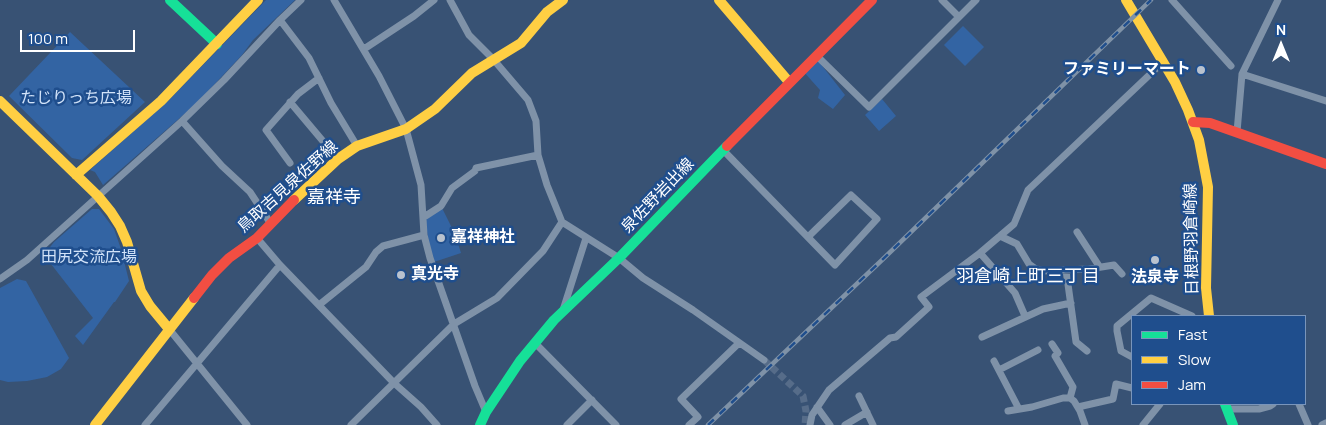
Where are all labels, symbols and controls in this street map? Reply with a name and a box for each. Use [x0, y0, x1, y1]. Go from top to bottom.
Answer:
scale bar [22, 20, 138, 52]
north arrow [1256, 20, 1306, 70]
text: N [1276, 20, 1286, 39]
text: 100 m [28, 28, 68, 49]
place label: ファミリーマート [1063, 60, 1191, 80]
marker: ファミリーマート [1195, 64, 1207, 76]
park label: たじりっち広場 [20, 89, 132, 109]
street label: 鳥取吉見泉佐野線 [234, 137, 342, 237]
street label: 泉佐野岩出線 [618, 155, 698, 237]
street label: 日根野羽倉崎線 [1181, 183, 1203, 295]
district label: 嘉祥寺 [307, 187, 361, 209]
place label: 嘉祥神社 [451, 228, 515, 248]
marker: 嘉祥神社 [435, 232, 447, 244]
park label: 田尻交流広場 [41, 248, 137, 268]
marker: 法泉寺 [1149, 254, 1161, 266]
place label: 真光寺 [411, 265, 459, 285]
district label: 羽倉崎上町三丁目 [956, 266, 1100, 288]
place label: 法泉寺 [1131, 268, 1179, 288]
marker: 真光寺 [395, 269, 407, 281]
legend [1131, 315, 1306, 405]
text: Fast [1178, 324, 1207, 345]
text: Slow [1178, 349, 1211, 370]
text: Jam [1178, 374, 1206, 395]

